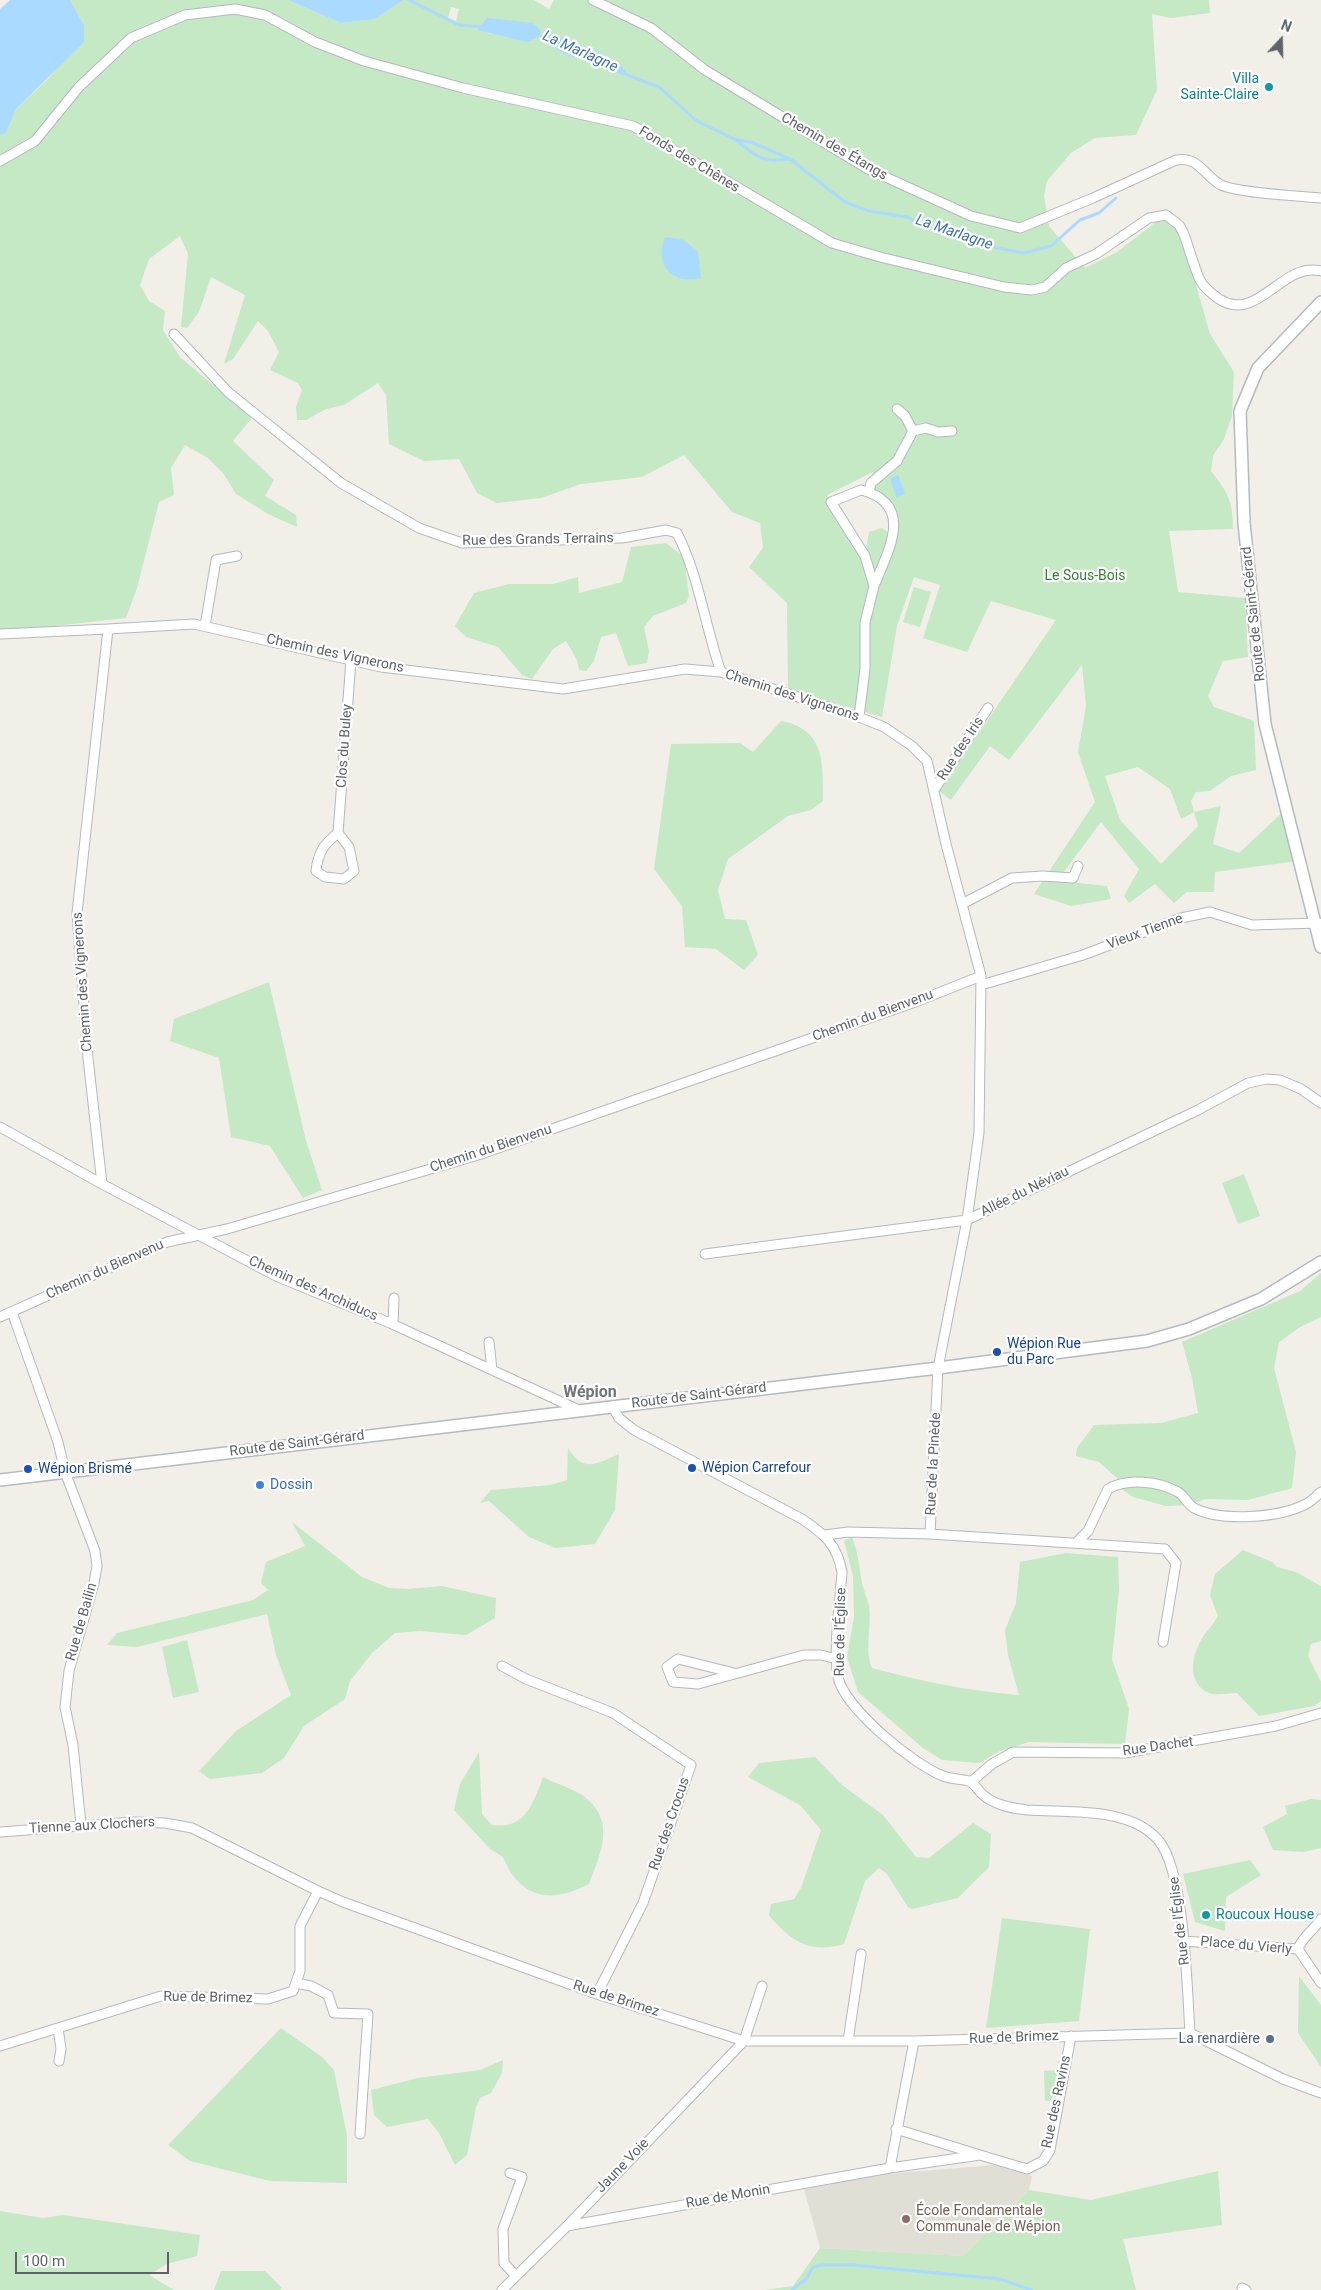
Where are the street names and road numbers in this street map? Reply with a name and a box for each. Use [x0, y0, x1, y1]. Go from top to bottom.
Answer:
street label: Chemin des Étangs [778, 110, 890, 184]
street label: Fonds des Chênes [636, 123, 742, 197]
street label: Rue des Grands Terrains [462, 530, 614, 550]
street label: Route de Saint-Gérard [1239, 546, 1269, 682]
street label: Chemin des Vignerons [265, 631, 405, 677]
street label: Chemin des Vignerons [723, 666, 861, 726]
street label: Clos du Buley [334, 703, 356, 789]
street label: Rue des Iris [934, 714, 988, 784]
street label: Vieux Tienne [1105, 910, 1185, 954]
street label: Chemin des Vignerons [70, 912, 96, 1052]
street label: Chemin du Bienvenu [810, 986, 936, 1046]
street label: Chemin du Bienvenu [428, 1121, 554, 1177]
street label: Allée du Néviau [978, 1163, 1072, 1221]
street label: Chemin du Bienvenu [44, 1236, 166, 1304]
street label: Chemin des Archiducs [246, 1253, 380, 1325]
street label: Route de Saint-Gérard [631, 1379, 767, 1413]
street label: Rue de la Pinède [923, 1412, 945, 1516]
street label: Route de Saint-Gérard [229, 1427, 365, 1461]
street label: Rue de Bailin [63, 1581, 101, 1663]
street label: Rue de l'Église [832, 1587, 850, 1677]
street label: Rue Dachet [1122, 1734, 1194, 1760]
street label: Rue des Crocus [646, 1775, 694, 1873]
street label: Tienne aux Clochers [29, 1814, 155, 1838]
street label: Rue de l'Église [1166, 1876, 1194, 1966]
street label: Place du Vierly [1200, 1934, 1292, 1958]
street label: Rue de Brimez [571, 1977, 661, 2021]
street label: Rue de Brimez [163, 1989, 253, 2007]
street label: Rue de Brimez [969, 2028, 1059, 2048]
street label: Rue des Ravins [1039, 2054, 1075, 2150]
street label: Jaune Voie [593, 2135, 653, 2197]
street label: Rue de Monin [685, 2181, 771, 2213]

